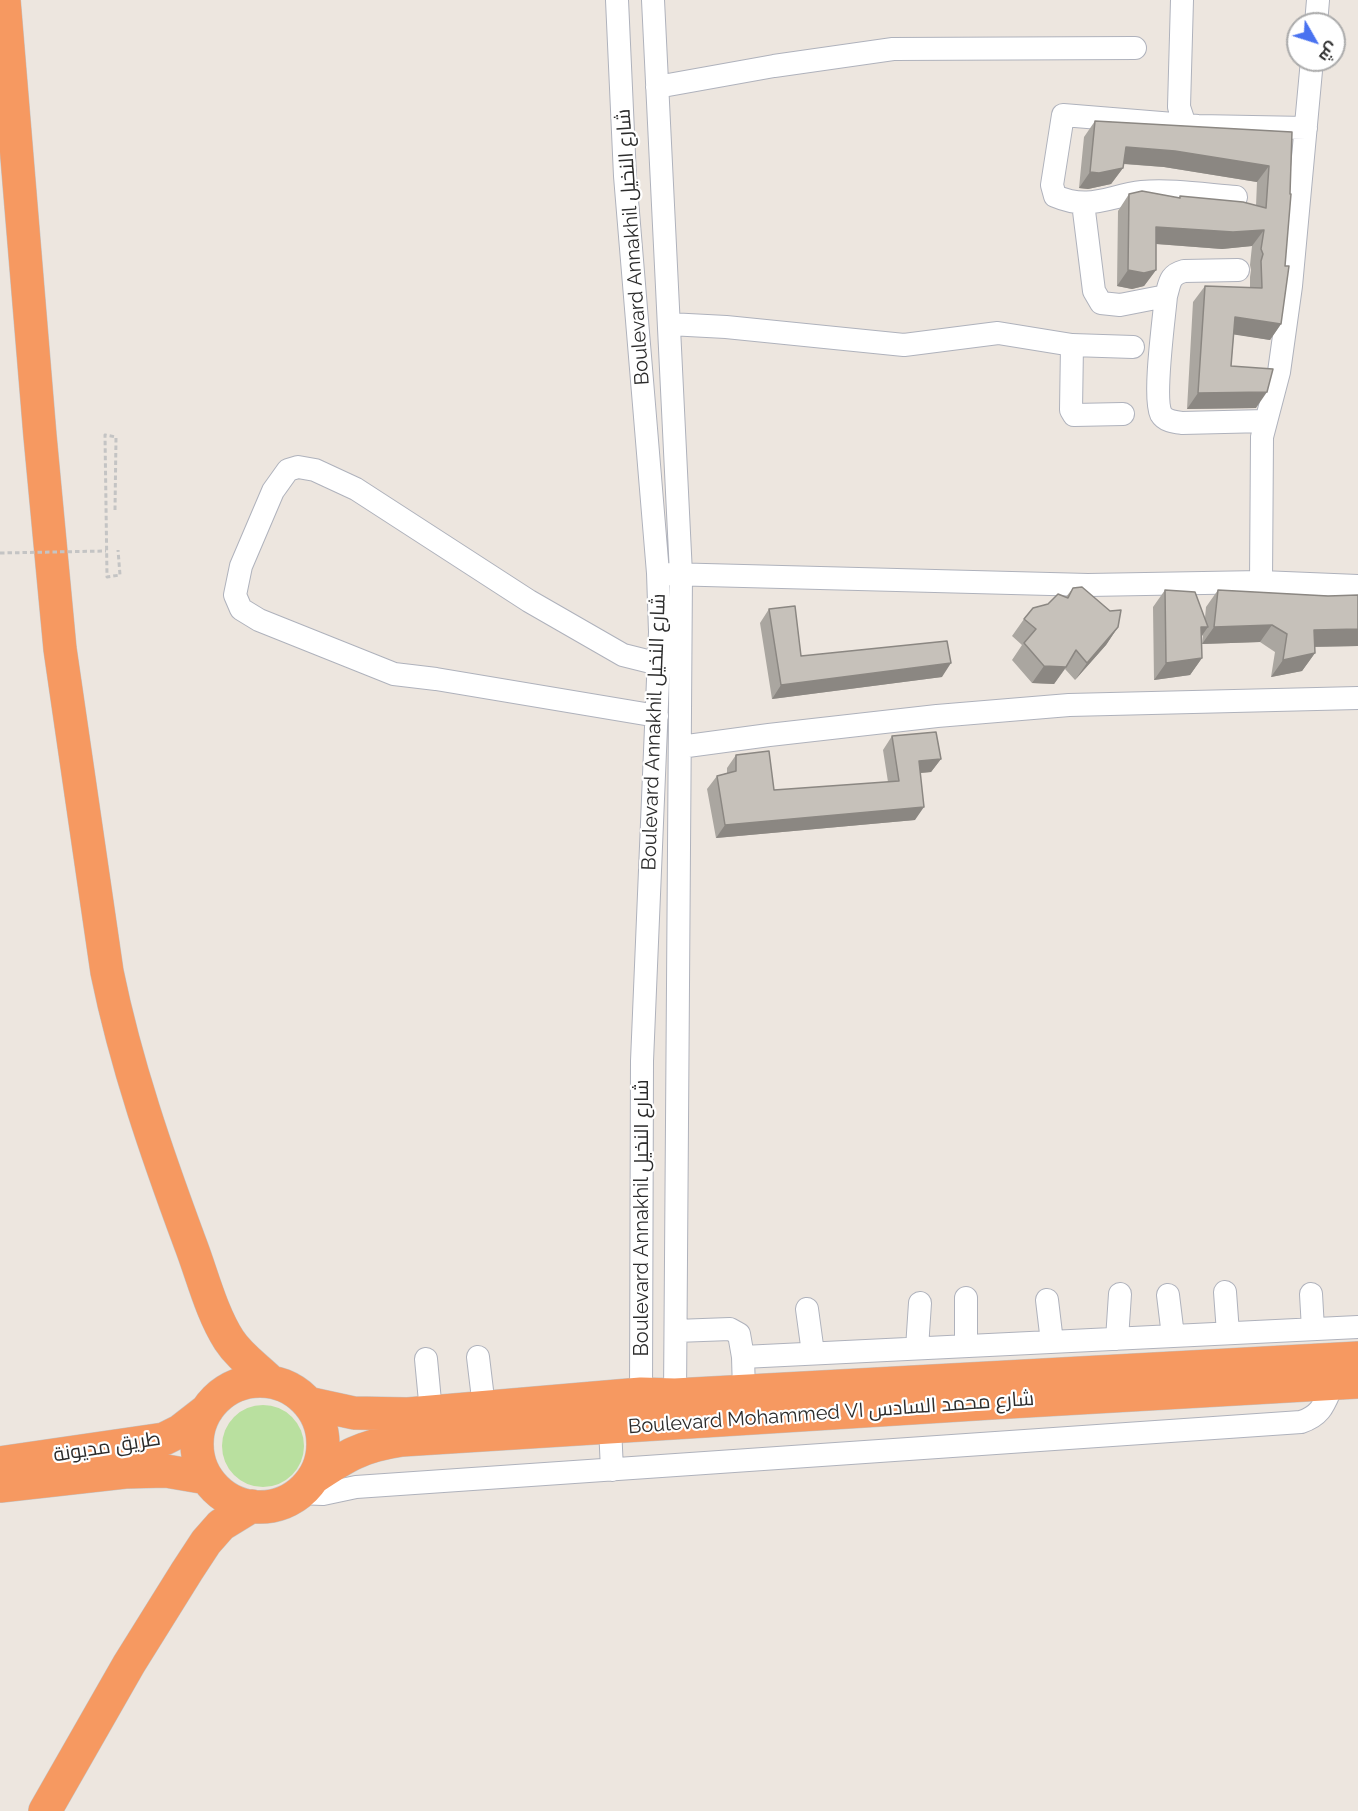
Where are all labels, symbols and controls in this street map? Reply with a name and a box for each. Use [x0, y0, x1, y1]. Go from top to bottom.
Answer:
north arrow [1286, 12, 1346, 72]
text: ش [1315, 38, 1343, 66]
street label: Boulevard Annakhil شارع النخيل [611, 108, 655, 386]
street label: Boulevard Annakhil شارع النخيل [637, 593, 671, 871]
street label: Boulevard Annakhil شارع النخيل [630, 1080, 654, 1356]
street label: Boulevard Mohammed VI شارع محمد السادس [627, 1387, 1035, 1439]
street label: طريق مديونة [52, 1427, 162, 1467]

